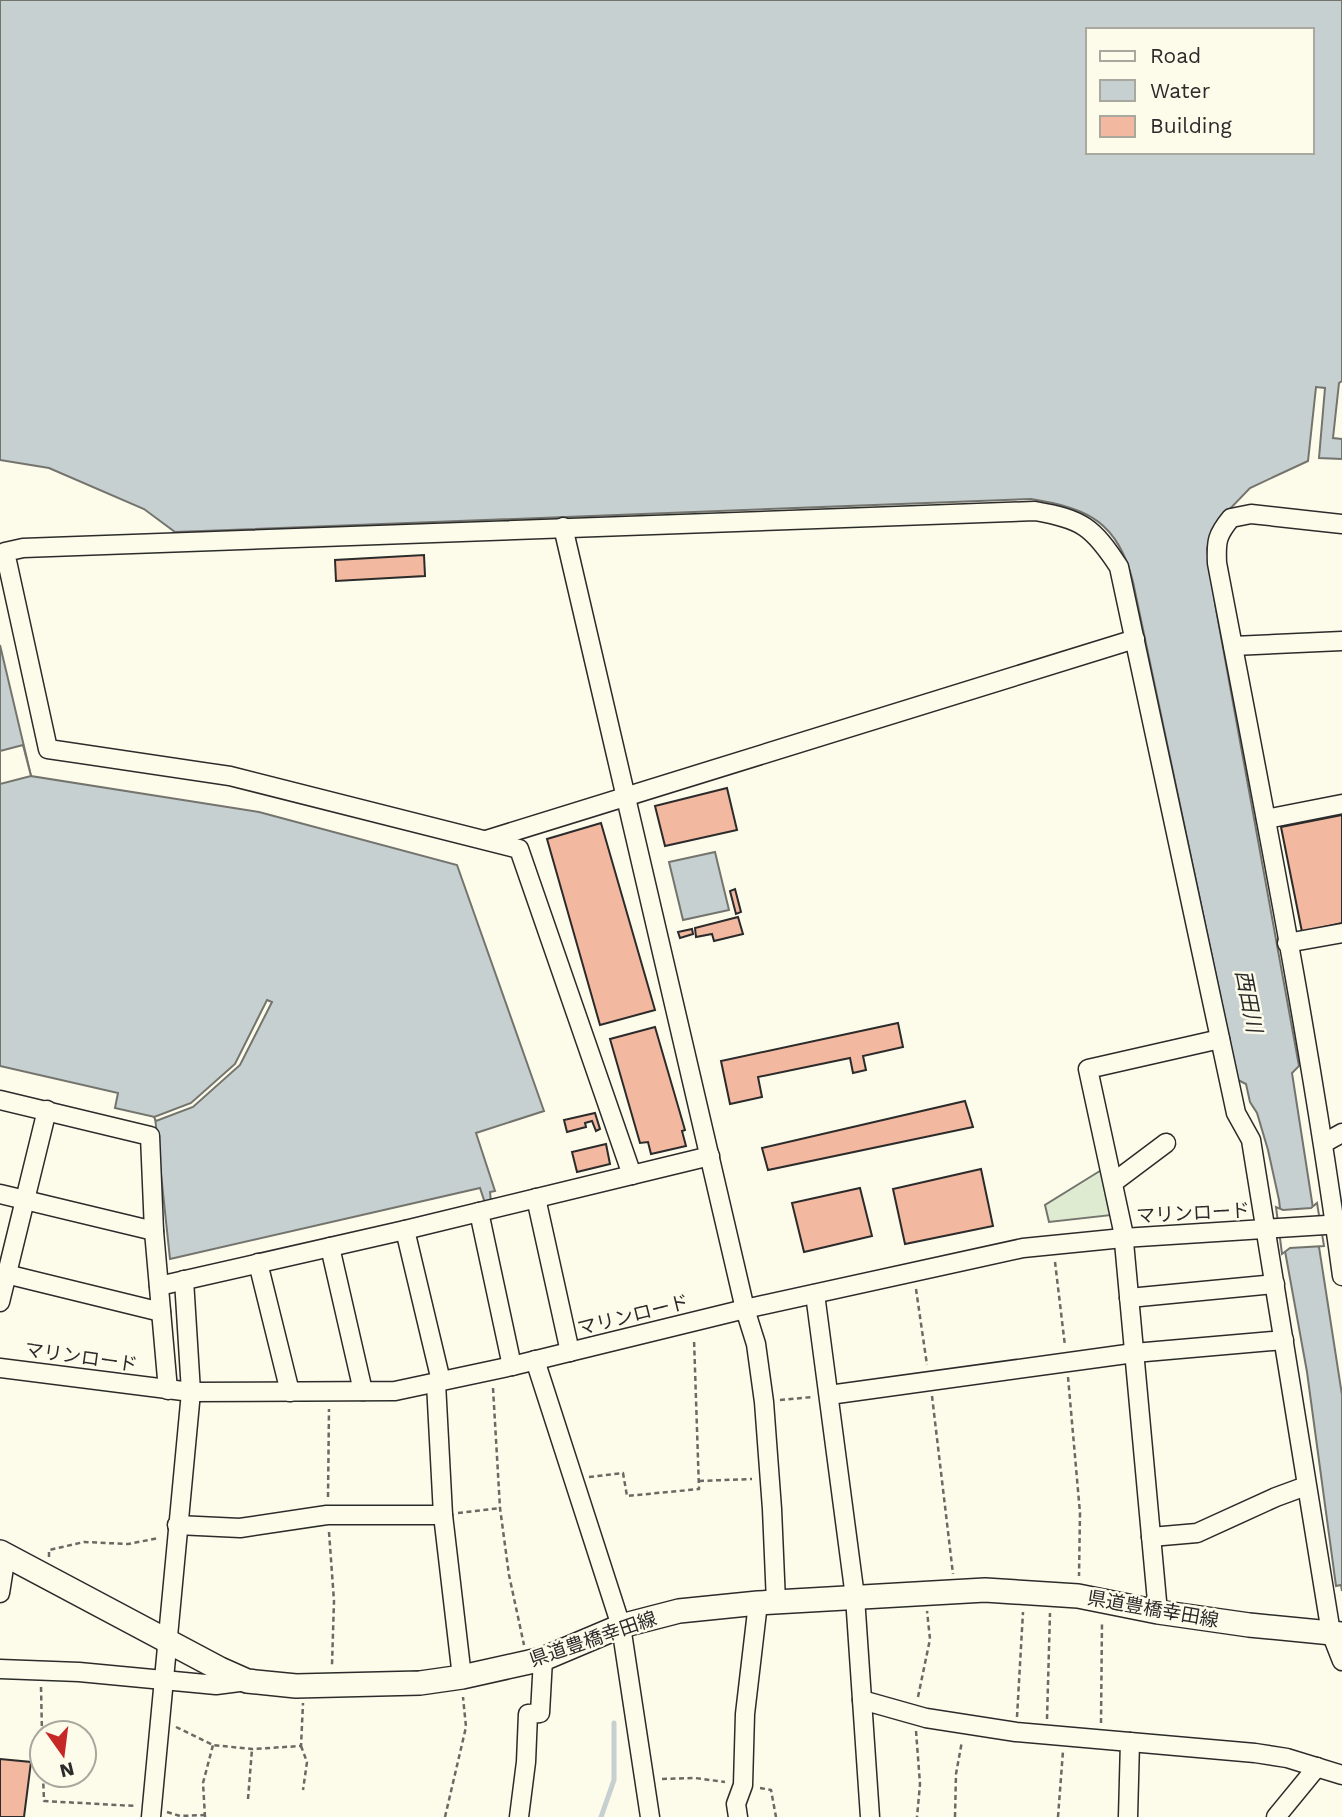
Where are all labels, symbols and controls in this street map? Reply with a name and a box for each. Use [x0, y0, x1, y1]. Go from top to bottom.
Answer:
legend [1086, 28, 1314, 154]
text: Road [1150, 43, 1201, 68]
text: Water [1150, 78, 1211, 103]
text: Building [1150, 113, 1232, 138]
water label: 西田川 [1231, 968, 1268, 1036]
street label: マリンロード [1135, 1199, 1251, 1227]
street label: マリンロード [575, 1290, 691, 1340]
street label: マリンロード [23, 1338, 139, 1376]
street label: 県道豊橋幸田線 [1086, 1586, 1220, 1632]
street label: 県道豊橋幸田線 [526, 1606, 660, 1672]
north arrow [28, 1719, 98, 1789]
text: N [57, 1757, 77, 1783]

